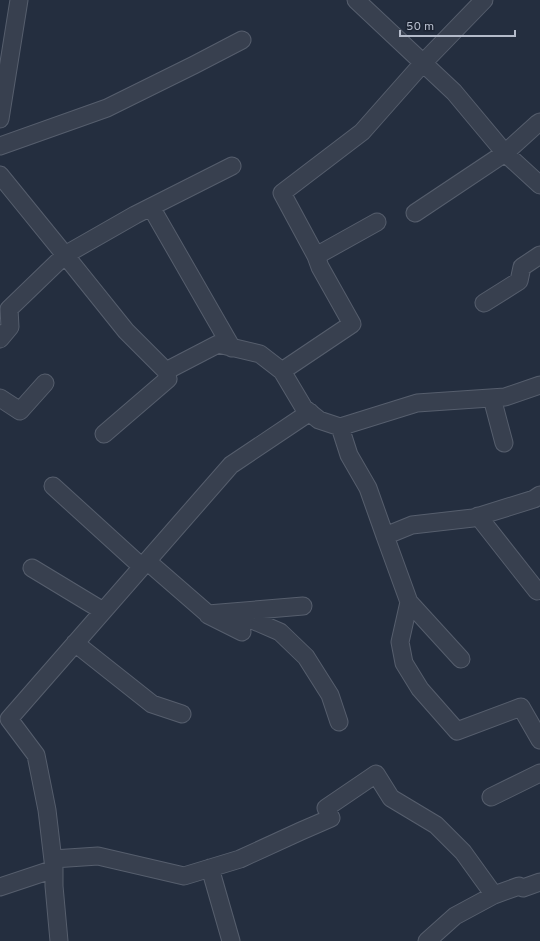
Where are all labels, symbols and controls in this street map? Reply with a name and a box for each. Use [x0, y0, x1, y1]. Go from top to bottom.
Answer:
scale bar [400, 12, 515, 38]
text: 50 m [406, 19, 434, 35]

